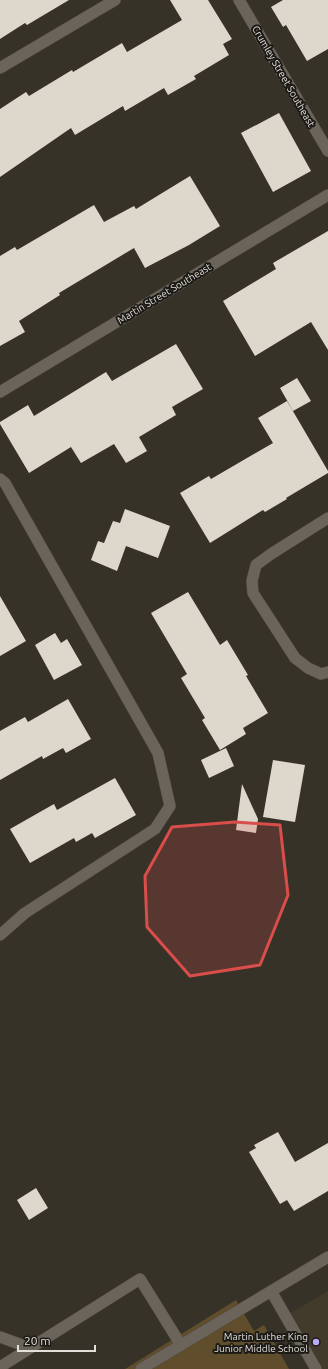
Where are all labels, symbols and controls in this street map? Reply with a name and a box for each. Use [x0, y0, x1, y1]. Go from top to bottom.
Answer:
street label: Crumley Street Southeast [250, 24, 317, 129]
street label: Martin Street Southeast [115, 261, 213, 326]
scale bar [18, 1327, 95, 1353]
place label: Martin Luther King Junior Middle School [214, 1331, 308, 1354]
text: 20 m [24, 1334, 51, 1347]
marker: Martin Luther King Junior Middle School [311, 1337, 321, 1347]

